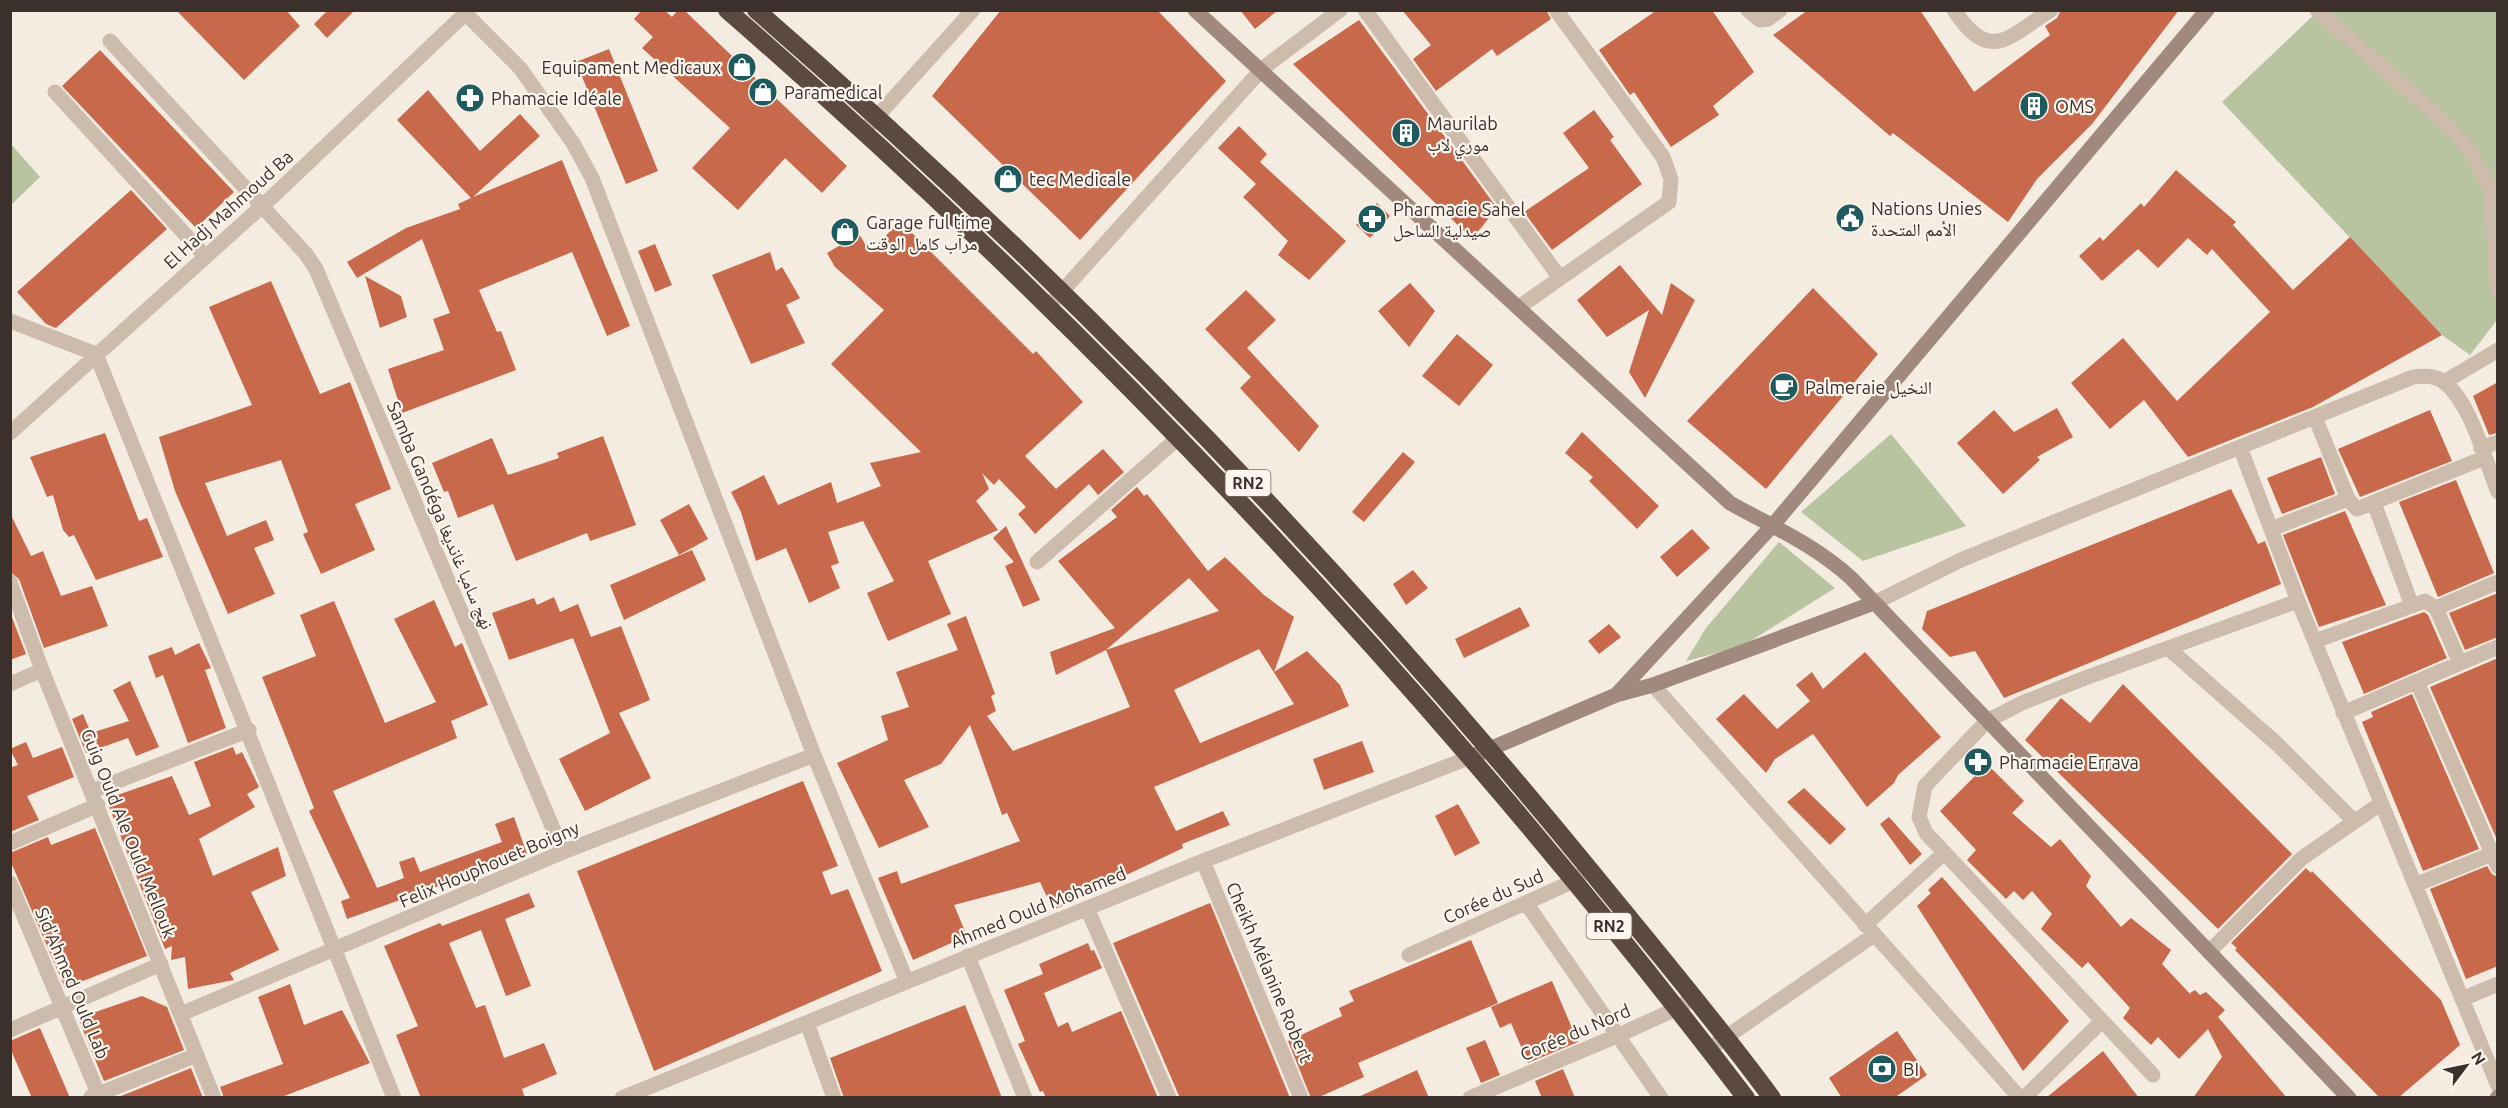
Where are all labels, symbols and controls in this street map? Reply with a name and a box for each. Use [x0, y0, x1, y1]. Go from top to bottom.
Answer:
shop icon: Equipament Medicaux [726, 51, 758, 83]
place label: Equipament Medicaux [542, 57, 721, 77]
shop icon: Paramedical [747, 76, 779, 108]
pharmacy icon: Phamacie Idéale [454, 82, 486, 114]
place label: Paramedical [784, 82, 883, 102]
place label: Phamacie Idéale [491, 88, 622, 108]
building icon: OMS [2018, 90, 2050, 122]
place label: OMS [2055, 96, 2094, 116]
place label: Maurilab موري لاب [1427, 113, 1498, 160]
building icon: Maurilab موري لاب [1390, 117, 1422, 149]
street label: El Hadj Mahmoud Ba [159, 146, 297, 272]
shop icon: tec Medicale [992, 163, 1024, 195]
place label: tec Medicale [1029, 169, 1131, 189]
place label: Nations Unies الأمم المتحدة [1871, 198, 1982, 242]
place label: Pharmacie Sahel صيدلية الساحل [1393, 199, 1526, 242]
public building icon: Nations Unies الأمم المتحدة [1834, 202, 1866, 234]
pharmacy icon: Pharmacie Sahel صيدلية الساحل [1356, 203, 1388, 235]
place label: Garage ful time مرآب كامل الوقت [866, 212, 991, 255]
shop icon: Garage ful time مرآب كامل الوقت [829, 216, 861, 248]
cafe icon: Palmeraie النخيل [1768, 371, 1800, 403]
place label: Palmeraie النخيل [1805, 377, 1932, 399]
street label: Samba Gandéga نهج سامبا غانديغا [381, 398, 498, 633]
road number: RN2 [1226, 470, 1270, 496]
street label: Guig Ould Ale Ould Mellouk [78, 726, 180, 940]
pharmacy icon: Pharmacie Errava [1962, 746, 1994, 778]
place label: Pharmacie Errava [1999, 752, 2139, 772]
street label: Felix Houphouet Boigny [396, 817, 582, 911]
street label: Ahmed Ould Mohamed [947, 863, 1129, 951]
street label: Corée du Sud [1440, 865, 1546, 927]
street label: Cheikh Mélanine Robert [1223, 879, 1317, 1065]
street label: Sid'Ahmed Ould Lab [32, 904, 114, 1062]
road number: RN2 [1586, 913, 1632, 939]
street label: Corée du Nord [1517, 1000, 1633, 1064]
north arrow [2436, 1036, 2496, 1096]
text: N [2468, 1048, 2490, 1068]
bank icon: BI [1866, 1053, 1898, 1085]
place label: BI [1903, 1059, 1919, 1079]

